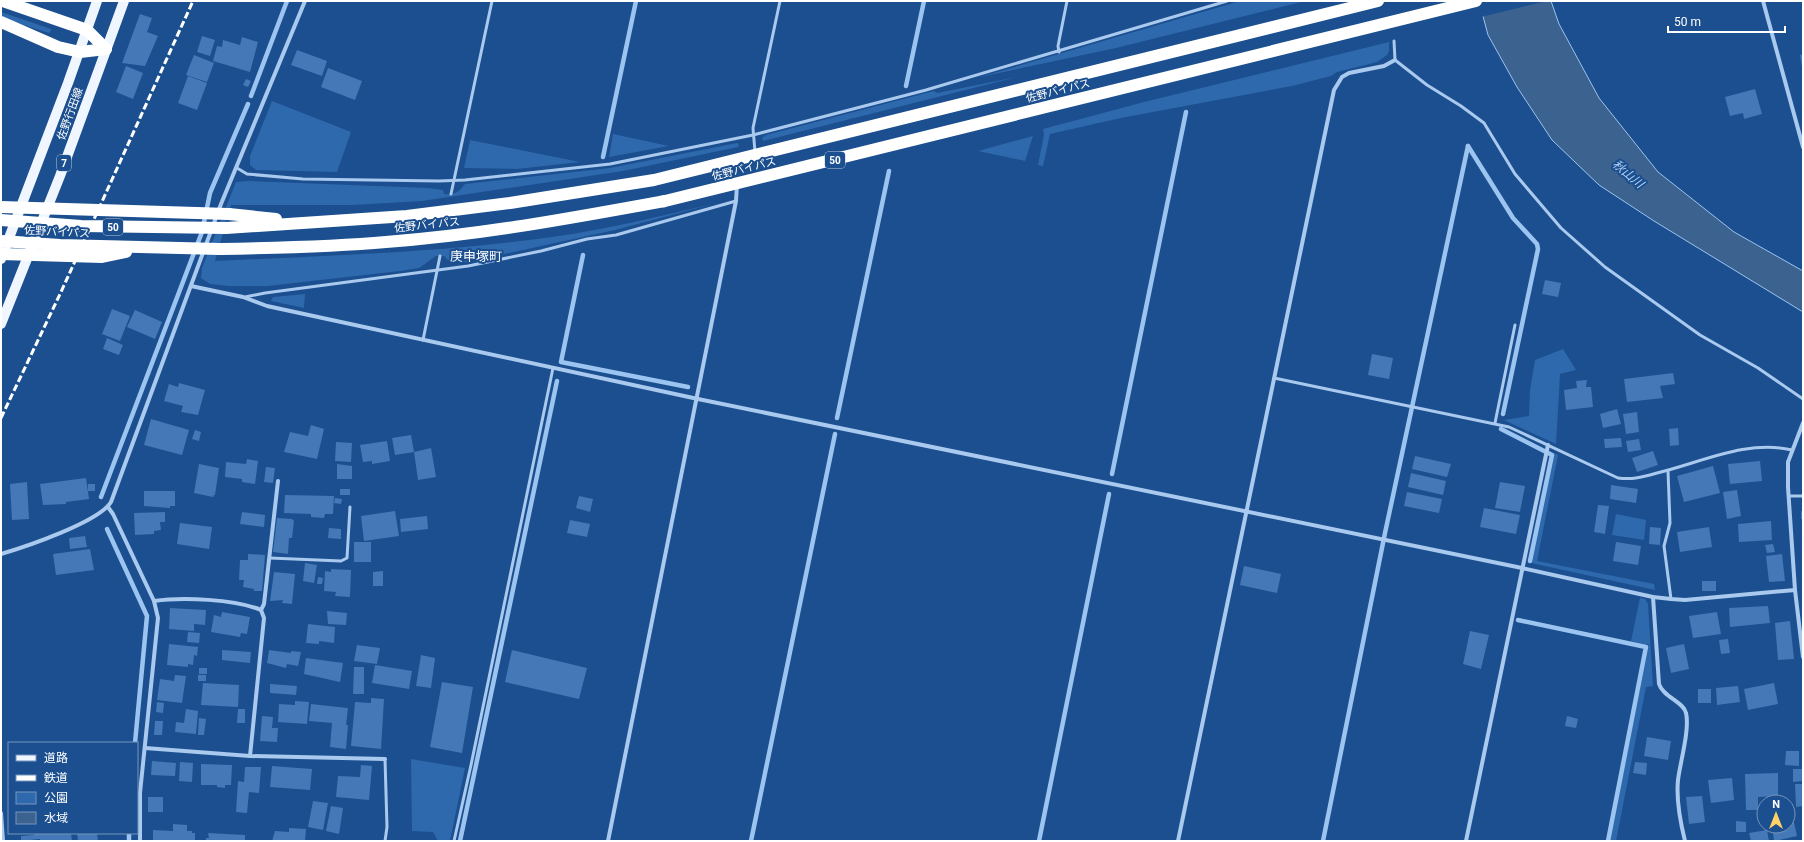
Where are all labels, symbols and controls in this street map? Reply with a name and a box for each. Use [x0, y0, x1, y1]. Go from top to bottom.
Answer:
scale bar [1668, 8, 1785, 34]
text: 50 m [1674, 15, 1701, 29]
street label: 佐野バイパス [1025, 77, 1091, 105]
street label: 佐野行田線 [54, 86, 86, 142]
road number: 50 [825, 152, 845, 168]
road number: 7 [57, 155, 71, 171]
street label: 佐野バイパス [711, 155, 777, 183]
water label: 秋山川 [1610, 157, 1648, 192]
street label: 佐野バイパス [394, 215, 460, 235]
road number: 50 [103, 219, 123, 235]
street label: 佐野バイパス [24, 224, 90, 240]
district label: 庚申塚町 [450, 249, 502, 264]
legend [8, 742, 138, 834]
text: 道路 [44, 751, 68, 765]
text: 鉄道 [44, 771, 68, 785]
text: 公園 [44, 791, 68, 805]
north arrow [1756, 794, 1796, 834]
text: N [1772, 798, 1780, 811]
text: 水域 [44, 811, 68, 825]

